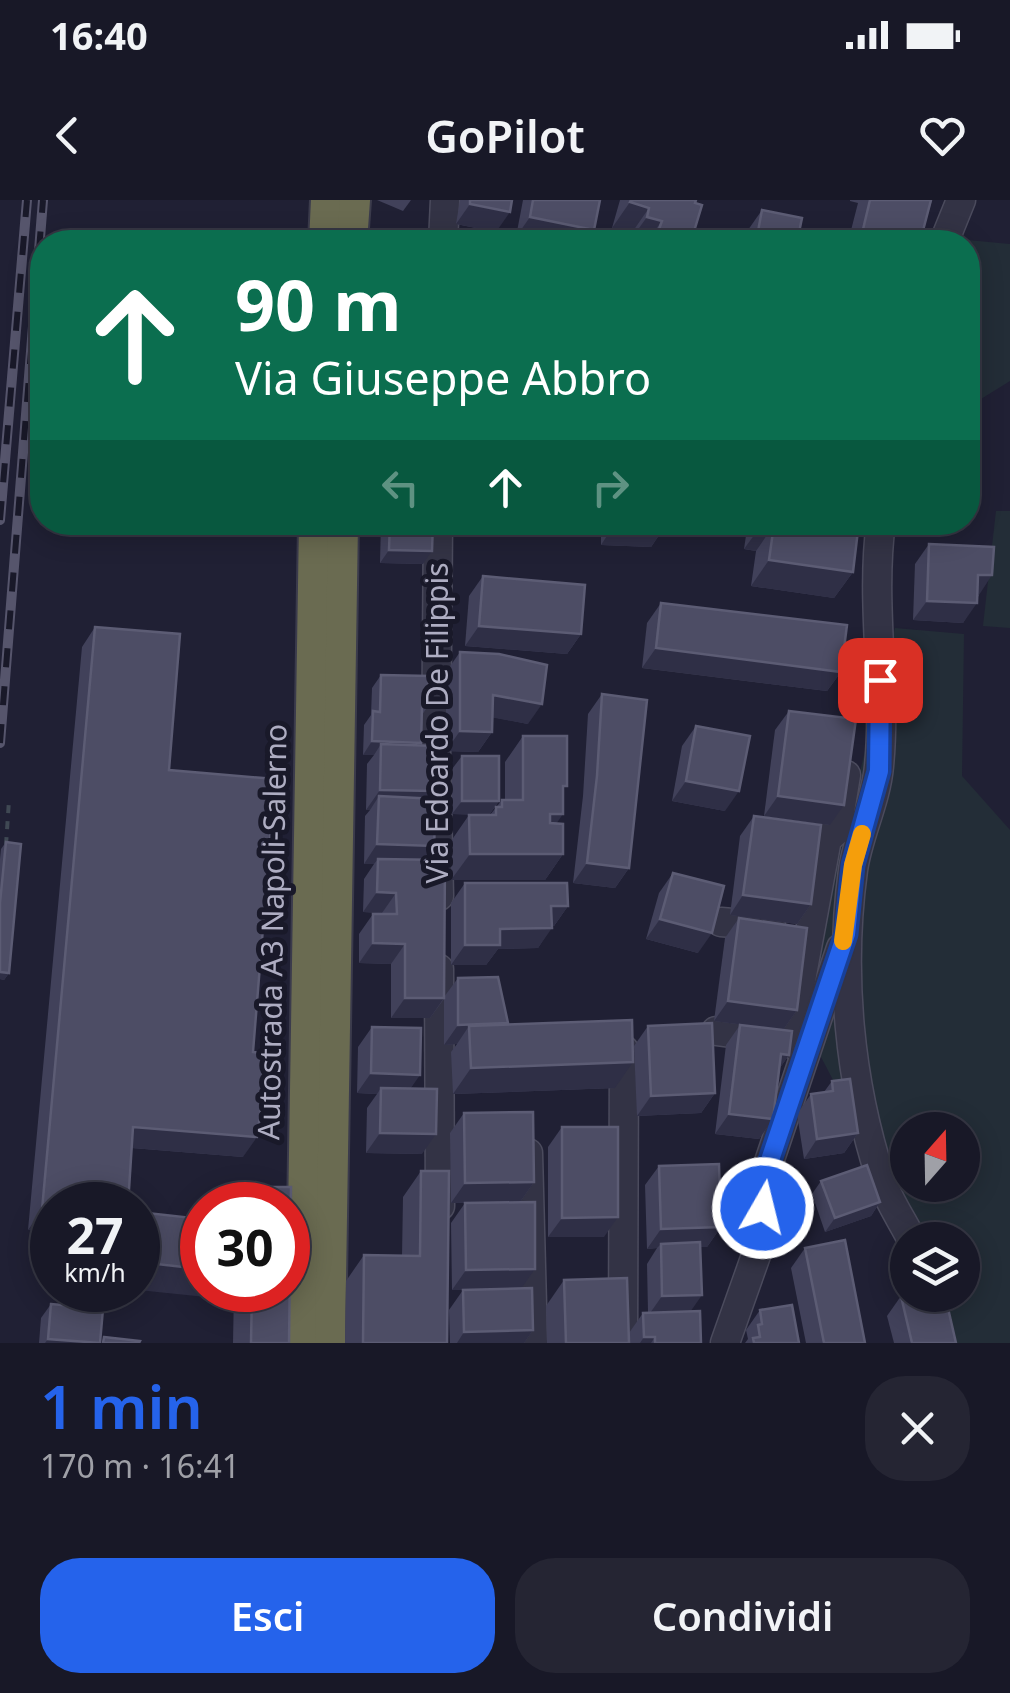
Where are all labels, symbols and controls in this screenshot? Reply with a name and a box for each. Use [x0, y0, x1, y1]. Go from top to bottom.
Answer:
text: 16:40 [50, 9, 148, 61]
text: GoPilot [425, 105, 585, 166]
icon: back [40, 108, 95, 163]
icon: heart [915, 108, 970, 163]
text: 90 m [235, 256, 402, 352]
icon: ahead [70, 270, 200, 400]
text: Via Giuseppe Abbro [235, 347, 651, 408]
icon: left [373, 460, 428, 515]
icon: ahead [478, 460, 533, 515]
icon: right [583, 460, 638, 515]
street label: Via Edoardo De Filippis [416, 562, 457, 884]
pin [838, 638, 923, 723]
icon: arrive [853, 653, 908, 708]
street label: Autostrada A3 Napoli-Salerno [247, 724, 296, 1140]
north arrow [890, 1112, 980, 1202]
map controls [890, 1112, 980, 1312]
position arrow [711, 1156, 815, 1260]
speed limit sign: 30 [180, 1182, 310, 1312]
text: 27 [66, 1201, 124, 1269]
button: layers [890, 1222, 980, 1312]
text: km/h [64, 1255, 126, 1289]
text: 1 min [40, 1365, 203, 1447]
button: close [865, 1376, 970, 1481]
text: 170 m · 16:41 [40, 1444, 240, 1487]
button: Esci [40, 1558, 495, 1673]
button: Condividi [515, 1558, 970, 1673]

